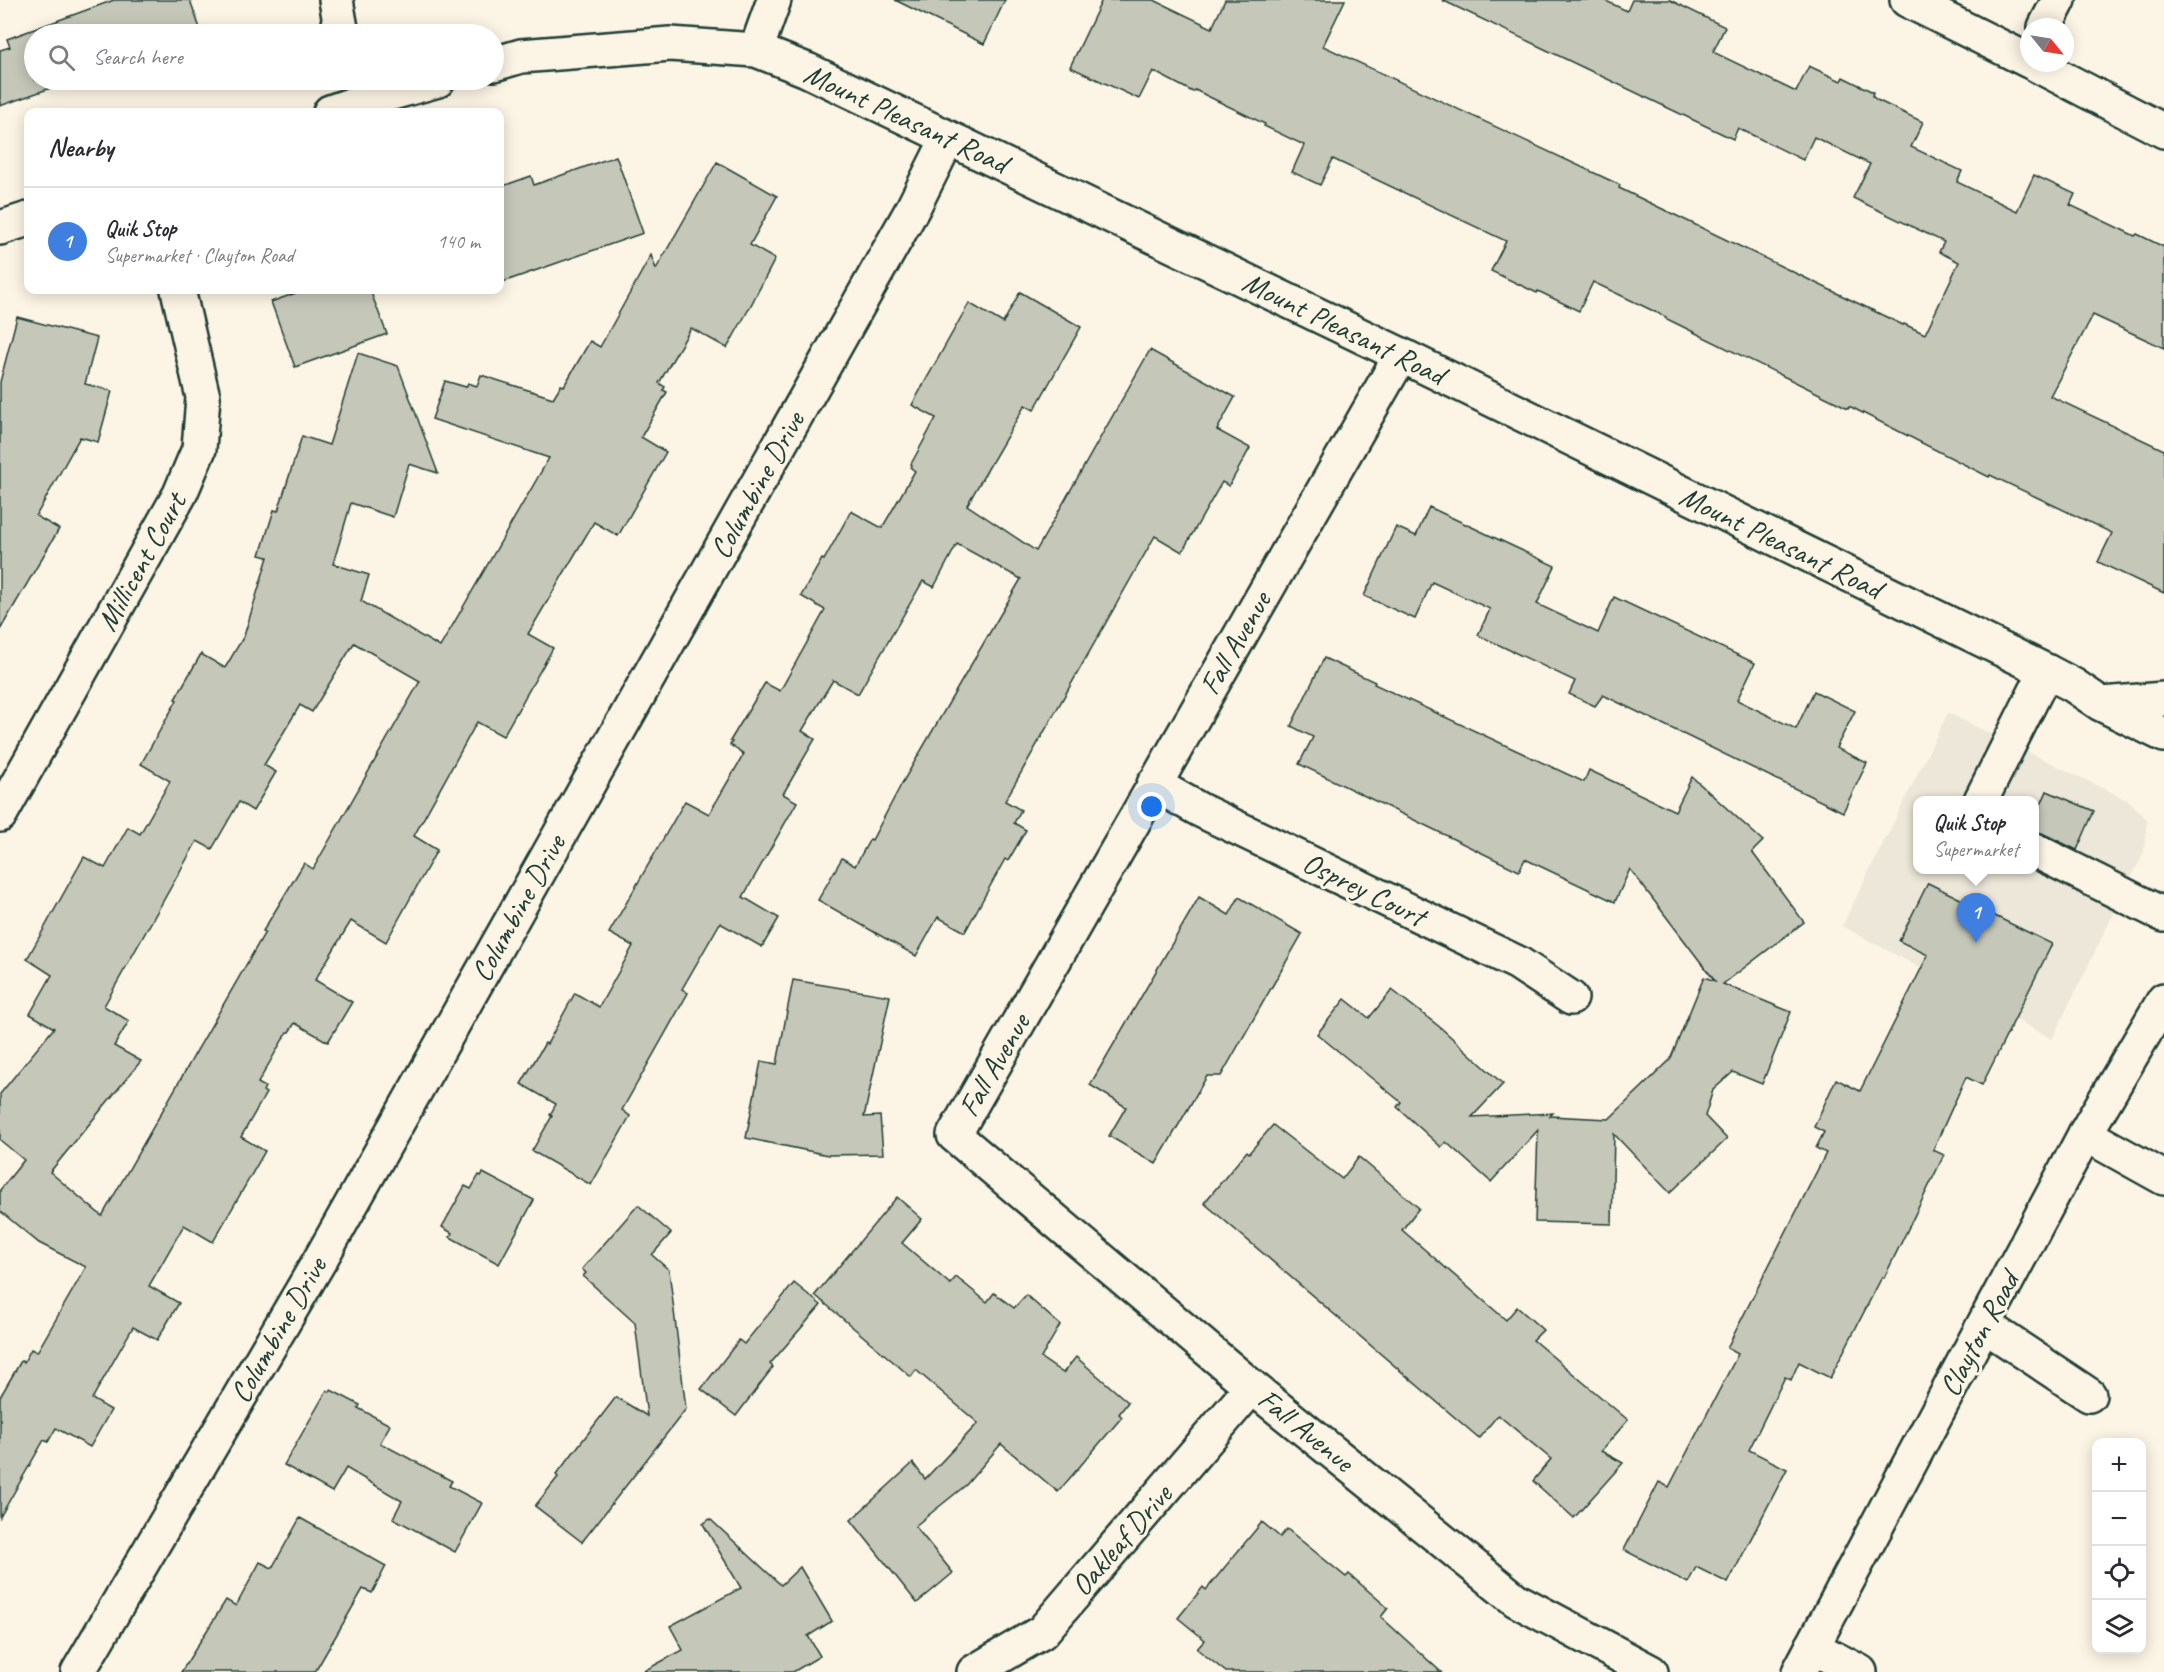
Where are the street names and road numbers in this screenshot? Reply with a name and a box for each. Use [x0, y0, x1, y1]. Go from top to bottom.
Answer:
street label: Mount Pleasant Road [798, 54, 1018, 184]
street label: Mount Pleasant Road [1237, 263, 1455, 395]
street label: Columbine Drive [701, 403, 814, 565]
street label: Mount Pleasant Road [1674, 477, 1892, 609]
street label: Millicent Court [88, 484, 196, 637]
street label: Fall Avenue [1190, 583, 1281, 701]
street label: Columbine Drive [462, 826, 575, 988]
street label: Osprey Court [1297, 843, 1435, 937]
street label: Fall Avenue [949, 1005, 1040, 1123]
street label: Columbine Drive [221, 1248, 336, 1410]
street label: Clayton Road [1930, 1262, 2030, 1403]
street label: Fall Avenue [1250, 1380, 1363, 1482]
street label: Oakleaf Drive [1062, 1475, 1181, 1604]

